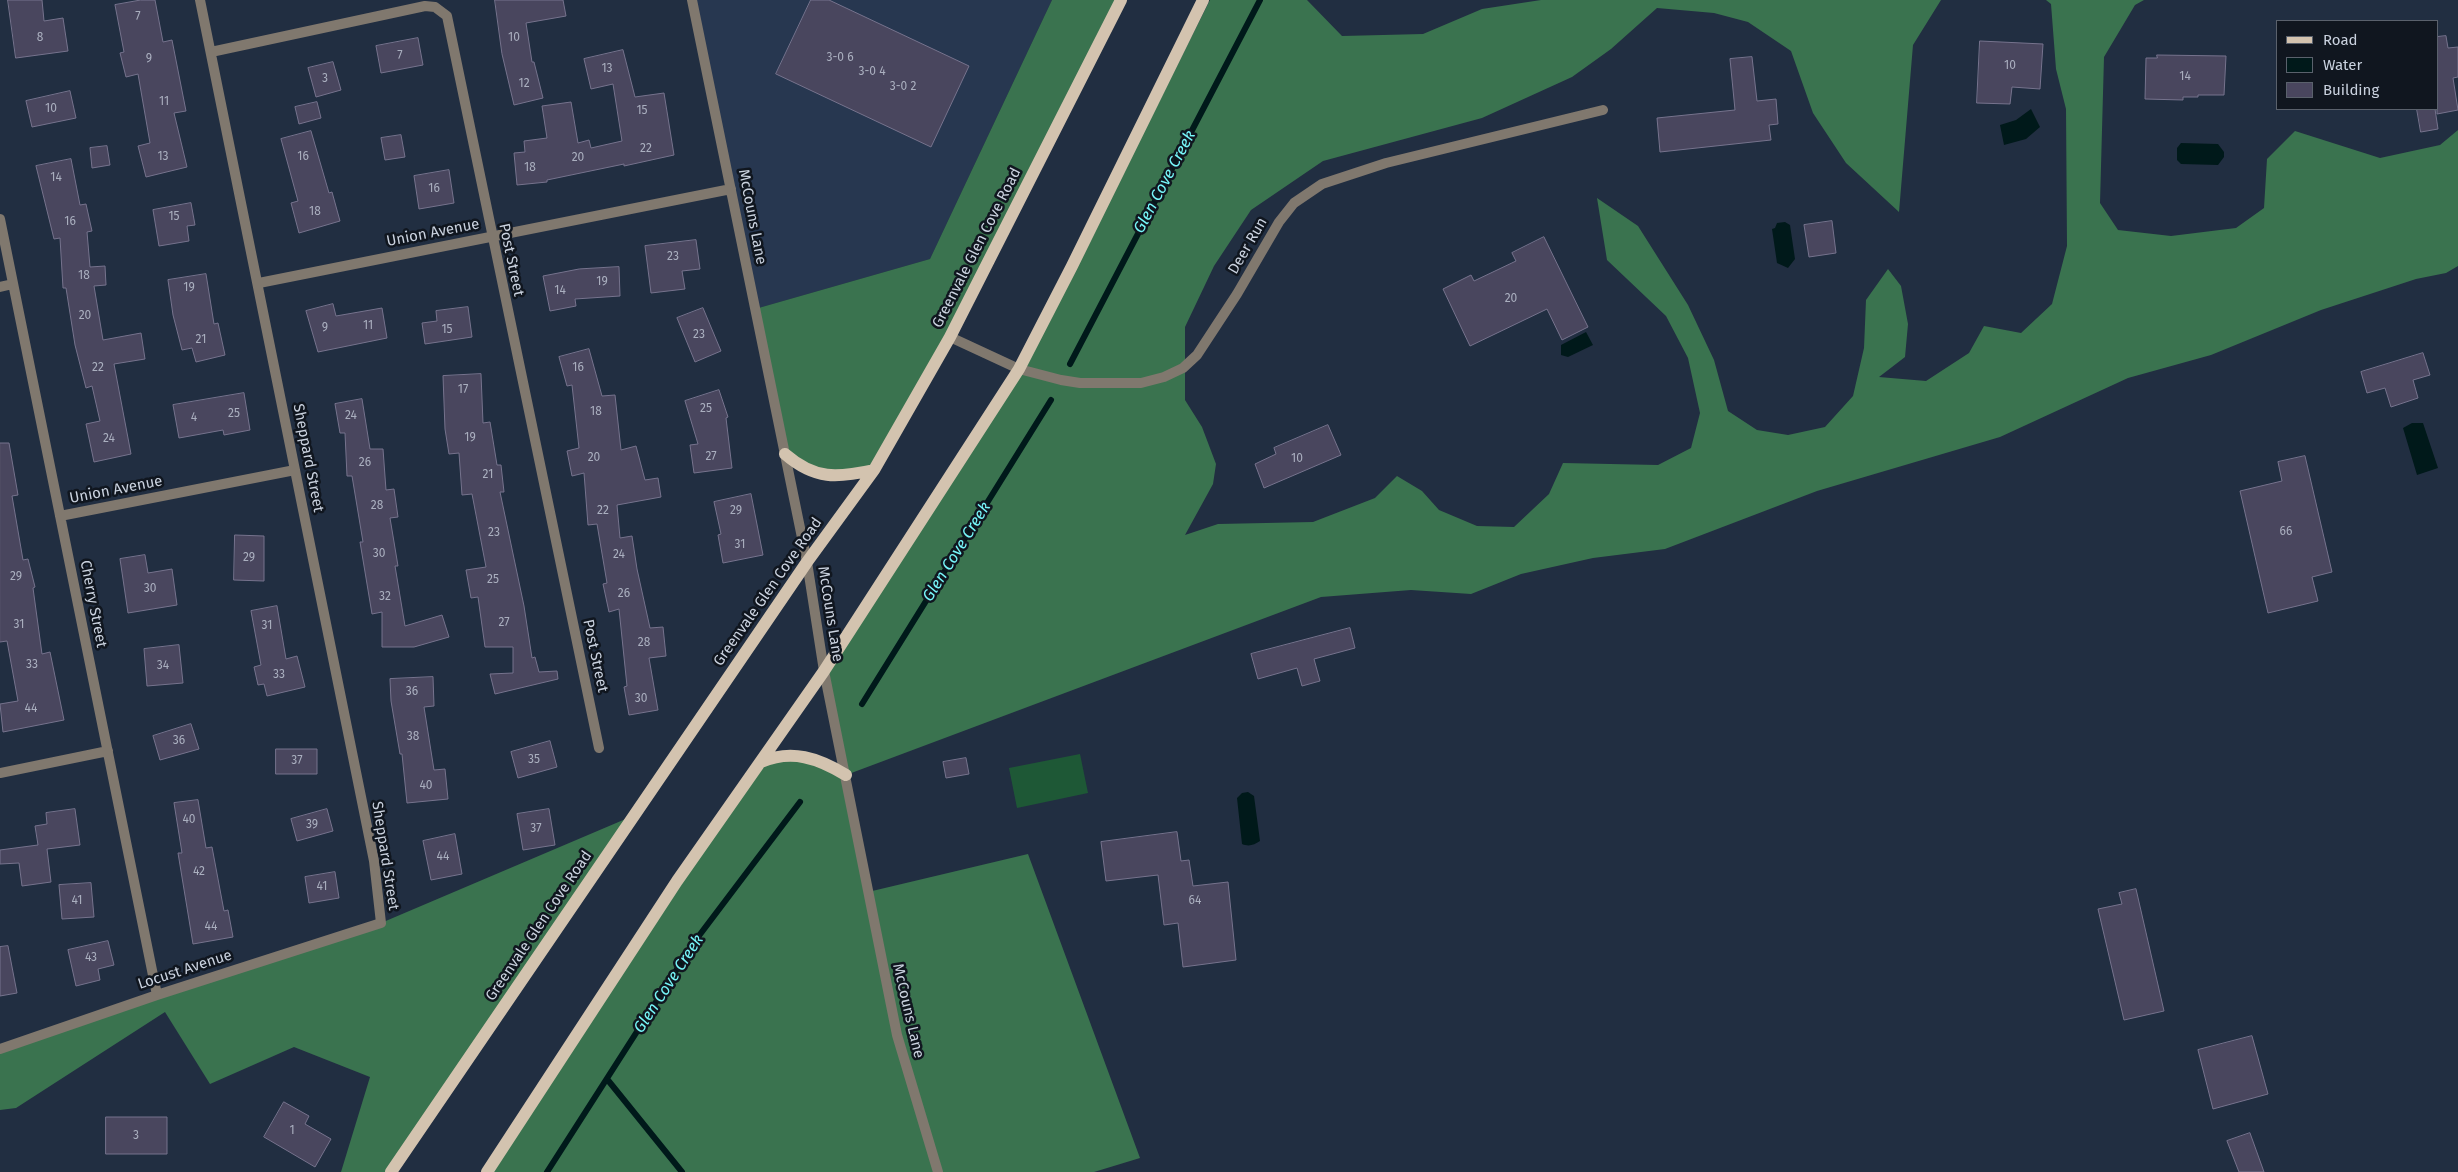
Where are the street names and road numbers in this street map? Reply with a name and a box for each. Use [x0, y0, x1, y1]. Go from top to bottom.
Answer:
street label: Greenvale Glen Cove Road [929, 165, 1025, 331]
street label: McCouns Lane [734, 168, 770, 266]
street label: Deer Run [1225, 214, 1271, 278]
street label: Union Avenue [385, 215, 481, 251]
street label: Post Street [494, 222, 528, 298]
street label: Sheppard Street [289, 402, 327, 514]
street label: Union Avenue [68, 472, 164, 508]
street label: Greenvale Glen Cove Road [710, 514, 826, 670]
street label: Cherry Street [76, 559, 110, 649]
street label: McCouns Lane [814, 565, 846, 663]
street label: Post Street [578, 618, 612, 694]
street label: Sheppard Street [368, 800, 402, 912]
street label: Greenvale Glen Cove Road [482, 848, 596, 1004]
street label: Locust Avenue [136, 946, 234, 994]
street label: McCouns Lane [888, 962, 928, 1060]

